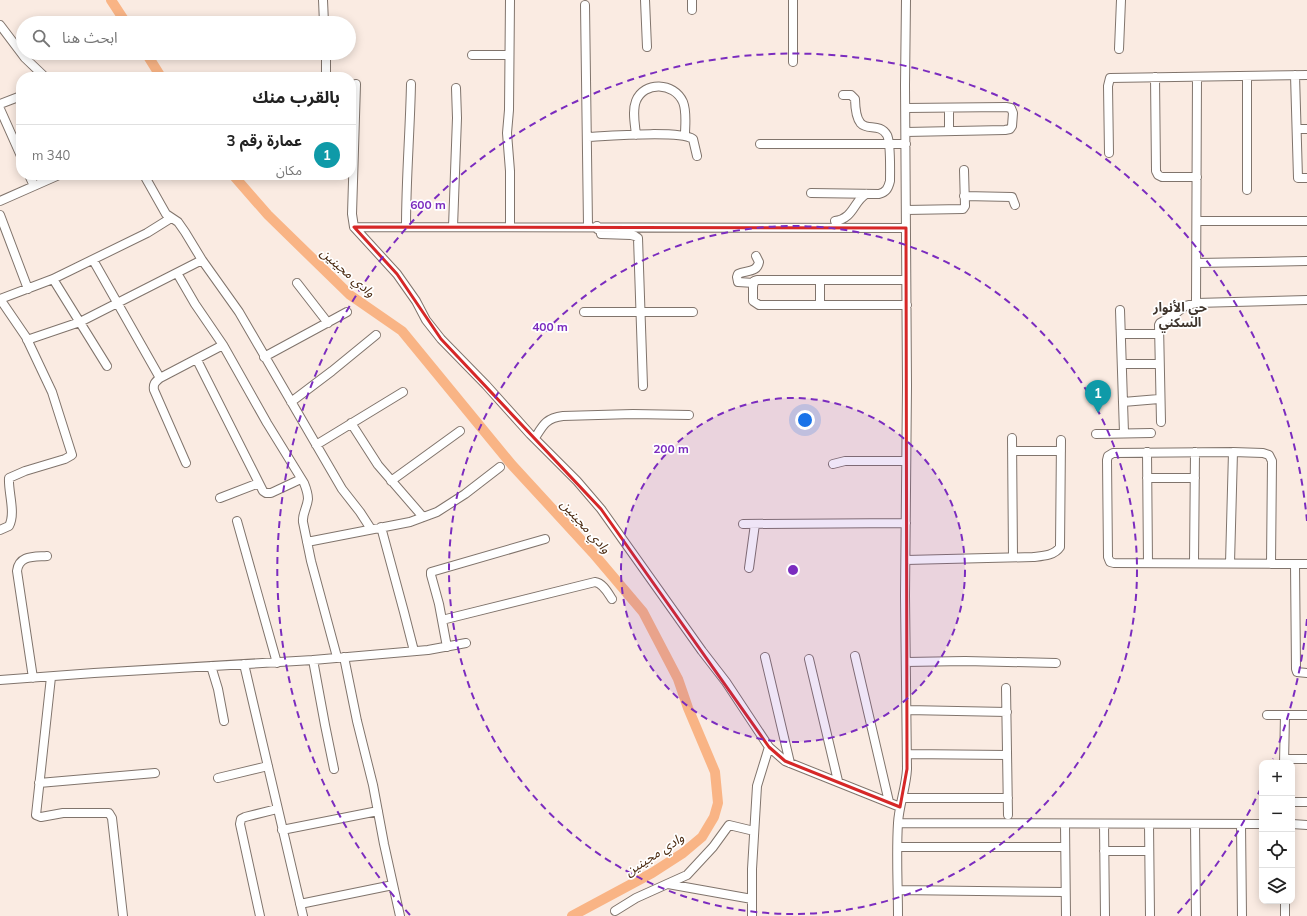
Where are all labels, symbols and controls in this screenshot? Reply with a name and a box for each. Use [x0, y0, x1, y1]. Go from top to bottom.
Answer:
search box [16, 16, 356, 60]
icon: search [30, 27, 52, 49]
text: ابحث هنا [62, 28, 118, 47]
text: بالقرب منك [252, 86, 340, 107]
text: عمارة رقم 3 [227, 131, 302, 150]
text: 340 m [32, 147, 70, 163]
text: 1 [323, 147, 331, 163]
text: مكان [276, 162, 302, 178]
text: 600 m [410, 197, 446, 212]
water label: وادي مجينين [315, 244, 379, 302]
district label: حي الأنوار السكني [1152, 299, 1207, 333]
text: 400 m [532, 319, 568, 334]
pin: 1 [1085, 380, 1111, 413]
your location [795, 410, 815, 430]
text: 200 m [653, 441, 689, 456]
water label: وادي مجينين [555, 496, 615, 558]
centre of rings [786, 563, 800, 577]
map controls [1259, 760, 1295, 904]
button: + [1259, 760, 1295, 796]
button: − [1259, 796, 1295, 832]
water label: وادي مجينين [621, 829, 688, 882]
button: locate [1259, 832, 1295, 868]
button: layers [1259, 868, 1295, 904]

